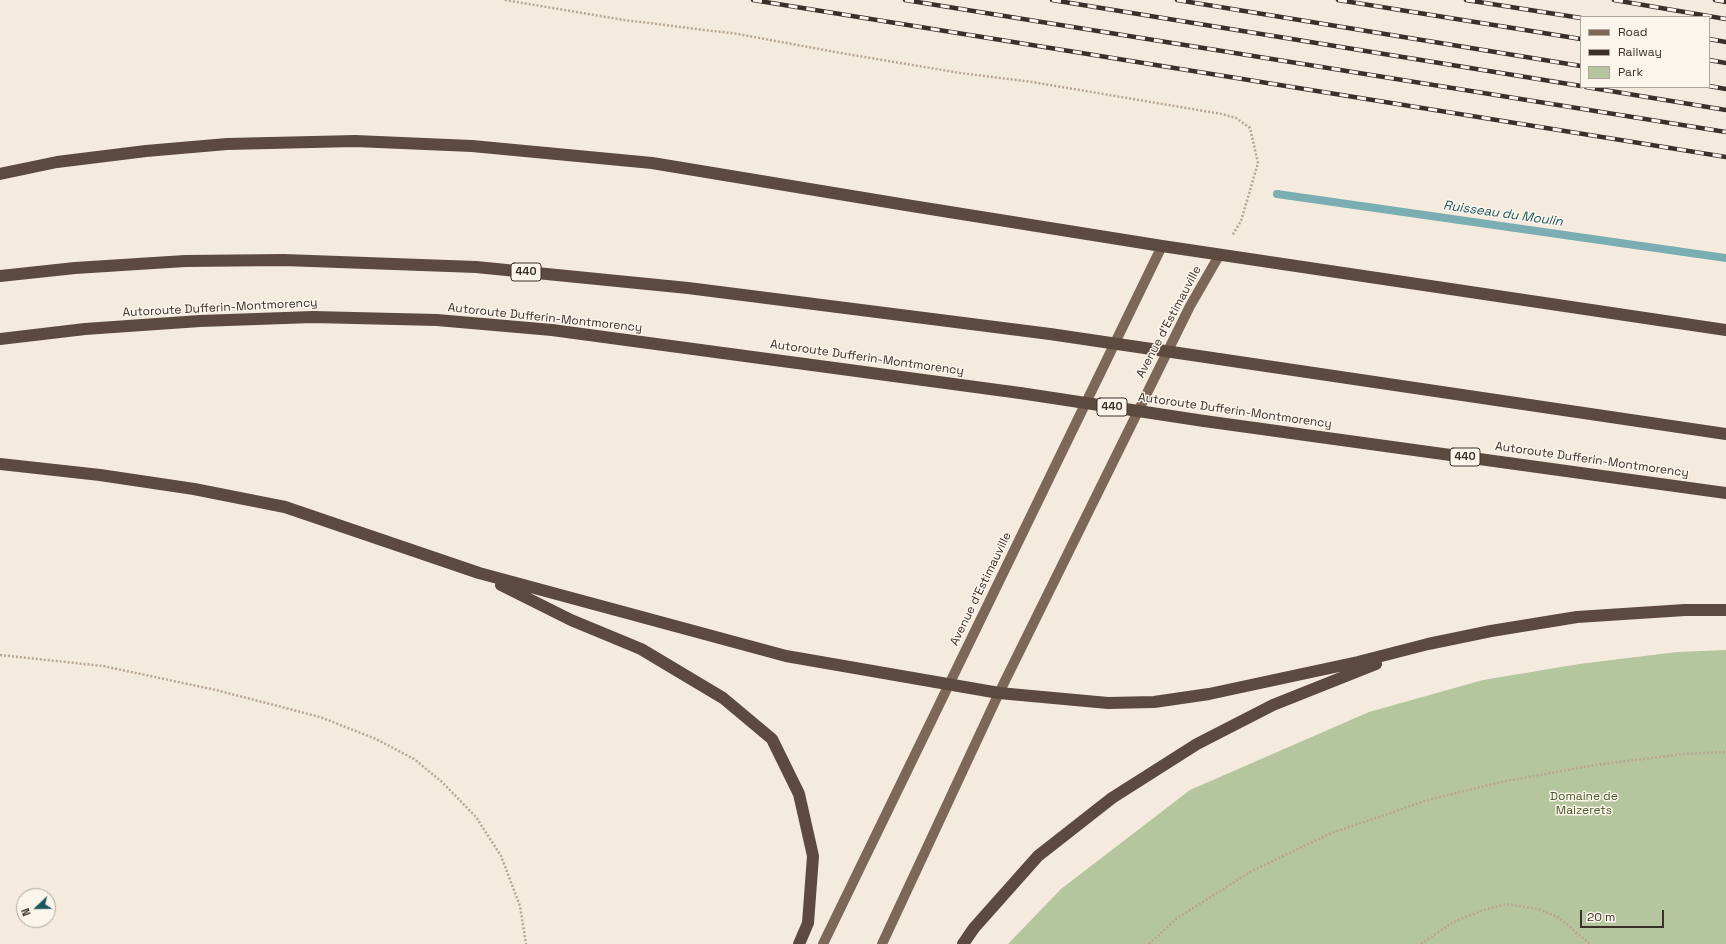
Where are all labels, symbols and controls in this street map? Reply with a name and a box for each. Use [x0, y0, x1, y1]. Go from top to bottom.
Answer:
legend [1580, 16, 1710, 88]
text: Road [1618, 24, 1647, 40]
text: Railway [1618, 44, 1662, 60]
text: Park [1618, 64, 1643, 80]
water label: Ruisseau du Moulin [1442, 198, 1564, 230]
road number: 440 [511, 263, 541, 281]
street label: Avenue d'Estimauville [1133, 264, 1205, 380]
street label: Autoroute Dufferin-Montmorency [122, 296, 318, 320]
street label: Autoroute Dufferin-Montmorency [447, 301, 643, 335]
street label: Autoroute Dufferin-Montmorency [769, 337, 965, 379]
street label: Autoroute Dufferin-Montmorency [1137, 390, 1333, 432]
road number: 440 [1097, 398, 1127, 416]
street label: Autoroute Dufferin-Montmorency [1494, 439, 1690, 481]
road number: 440 [1450, 448, 1480, 466]
street label: Avenue d'Estimauville [947, 530, 1015, 648]
park label: Domaine de Maizerets [1550, 790, 1618, 818]
north arrow [16, 888, 56, 928]
scale bar [1582, 902, 1666, 928]
text: N [18, 906, 34, 918]
text: 20 m [1587, 909, 1615, 925]

